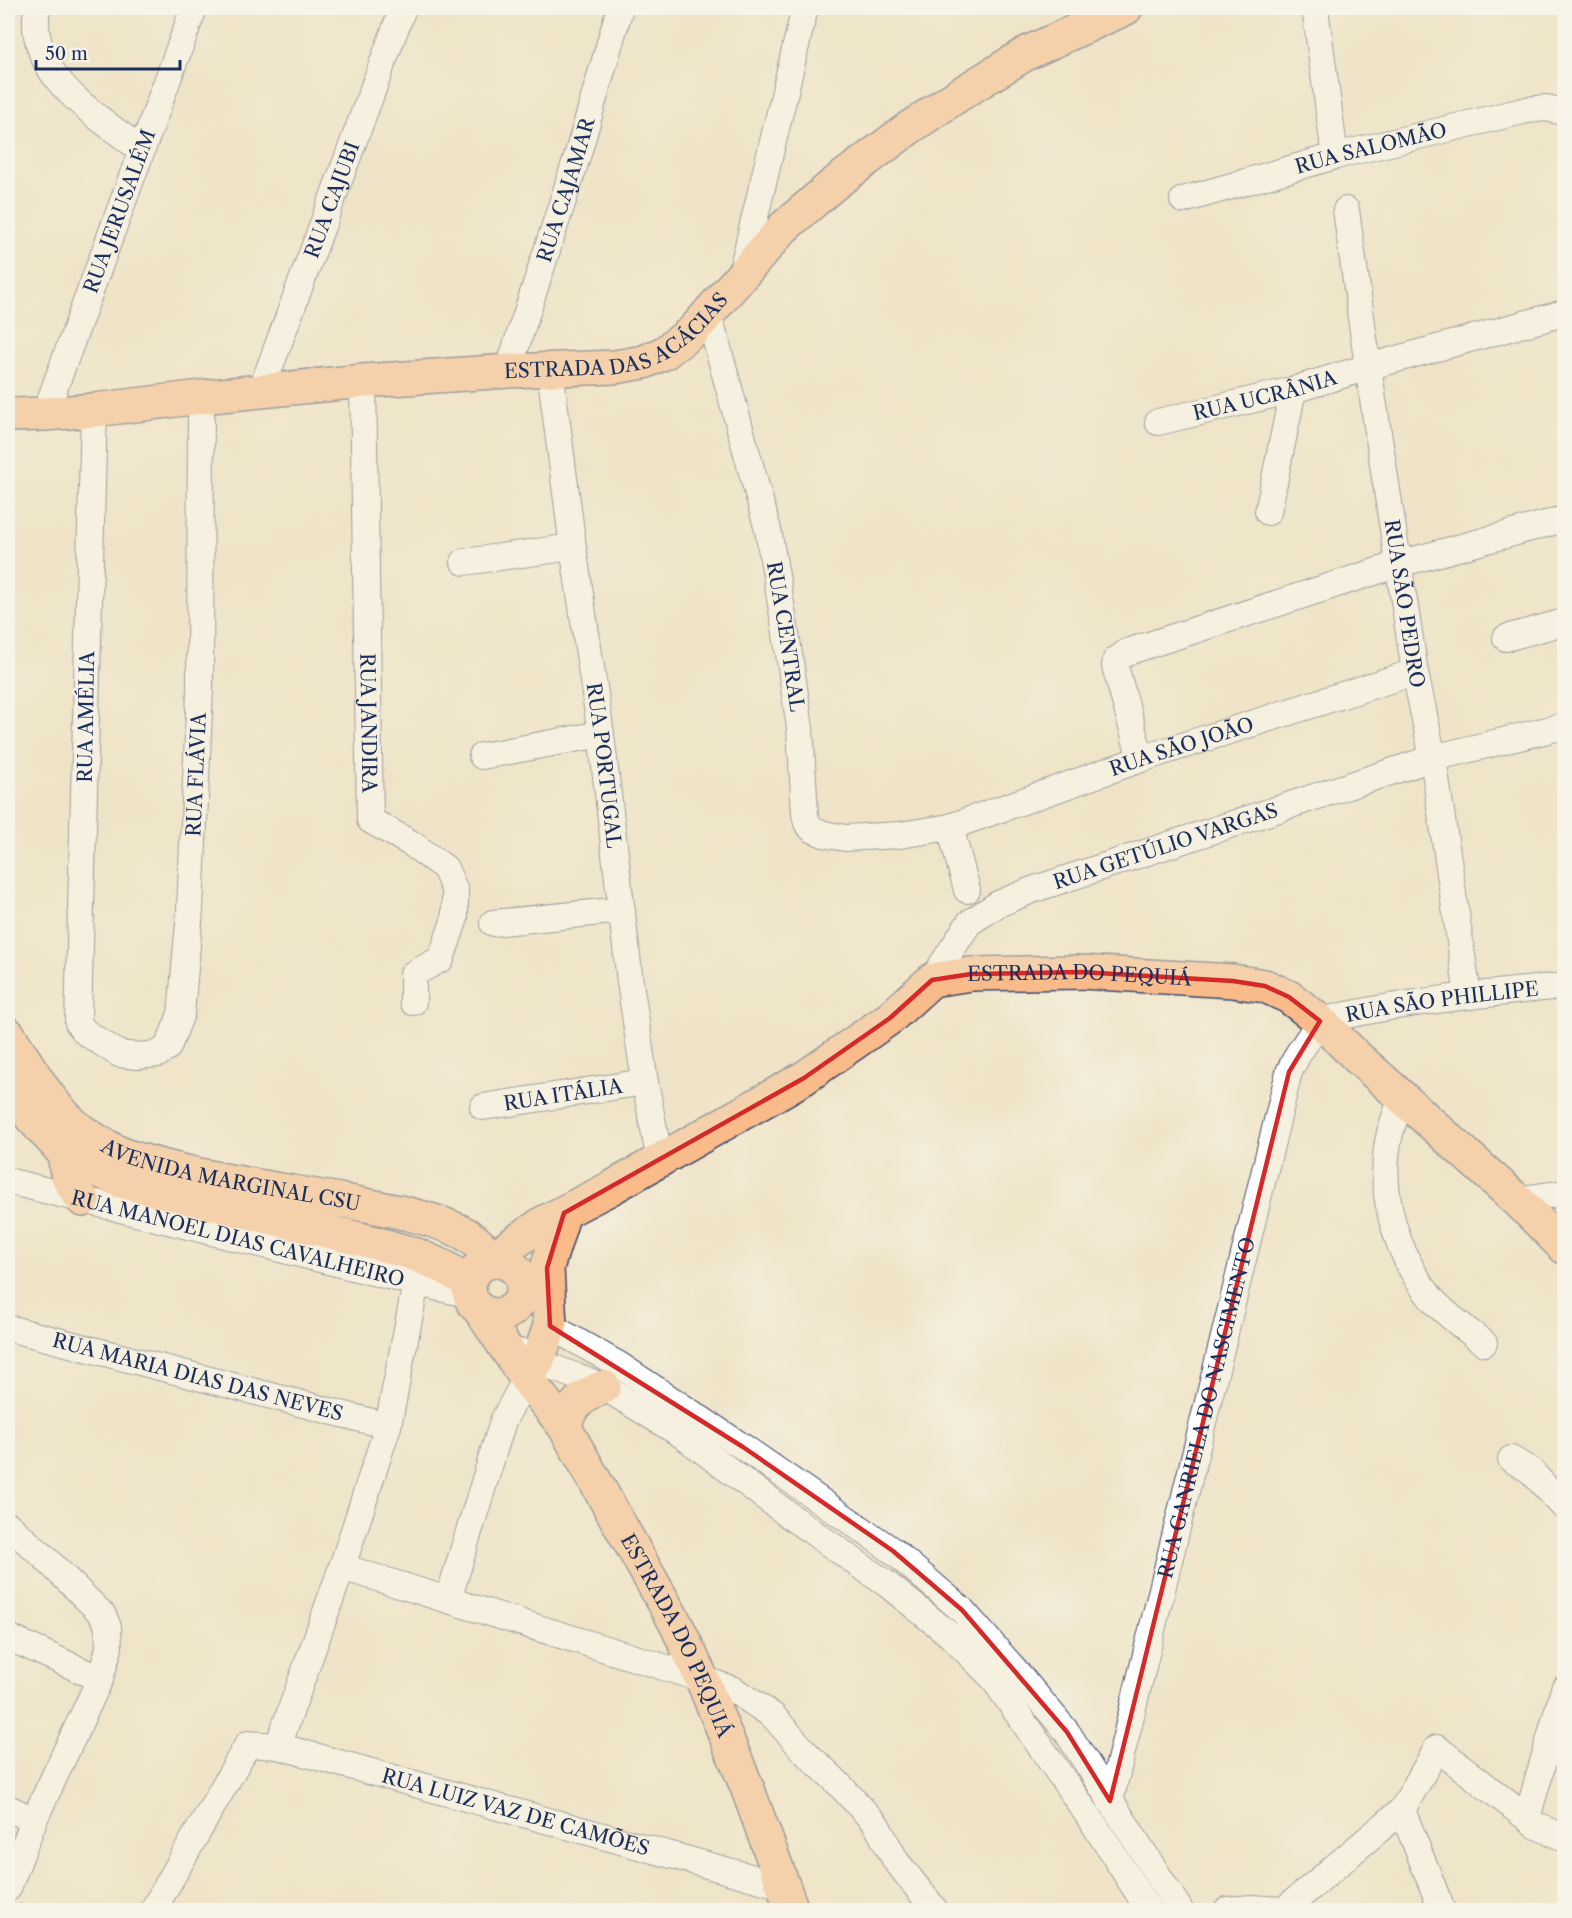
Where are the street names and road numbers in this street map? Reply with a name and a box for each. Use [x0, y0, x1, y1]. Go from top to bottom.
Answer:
street label: RUA CAJAMAR [532, 114, 600, 265]
street label: RUA SALOMÃO [1292, 118, 1449, 179]
street label: RUA JERUSALÉM [78, 126, 160, 297]
street label: RUA CAJUBI [299, 138, 365, 261]
street label: ESTRADA DAS ACÁCIAS [504, 288, 733, 383]
street label: RUA UCRÂNIA [1190, 365, 1341, 425]
street label: RUA SÃO PEDRO [1380, 518, 1430, 690]
street label: RUA CENTRAL [762, 559, 809, 713]
street label: RUA AMÉLIA [72, 650, 99, 783]
street label: RUA JANDIRA [355, 653, 382, 794]
street label: RUA PORTUGAL [581, 681, 626, 849]
street label: RUA FLÁVIA [181, 711, 211, 837]
street label: RUA SÃO JOÃO [1106, 712, 1257, 781]
street label: RUA GETÚLIO VARGAS [1050, 798, 1281, 894]
street label: ESTRADA DO PEQUIÁ [967, 960, 1193, 991]
street label: RUA SÃO PHILLIPE [1343, 977, 1540, 1027]
street label: RUA ITÁLIA [502, 1073, 625, 1116]
street label: AVENIDA MARGINAL CSU [96, 1133, 362, 1216]
street label: RUA MANOEL DIAS CAVALHEIRO [69, 1185, 407, 1292]
street label: RUA GANRIELA DO NASCIMENTO [1153, 1235, 1260, 1581]
street label: RUA MARIA DIAS DAS NEVES [50, 1328, 346, 1426]
street label: ESTRADA DO PEQUIÁ [616, 1530, 738, 1742]
street label: RUA LUIZ VAZ DE CAMÕES [379, 1763, 652, 1860]

